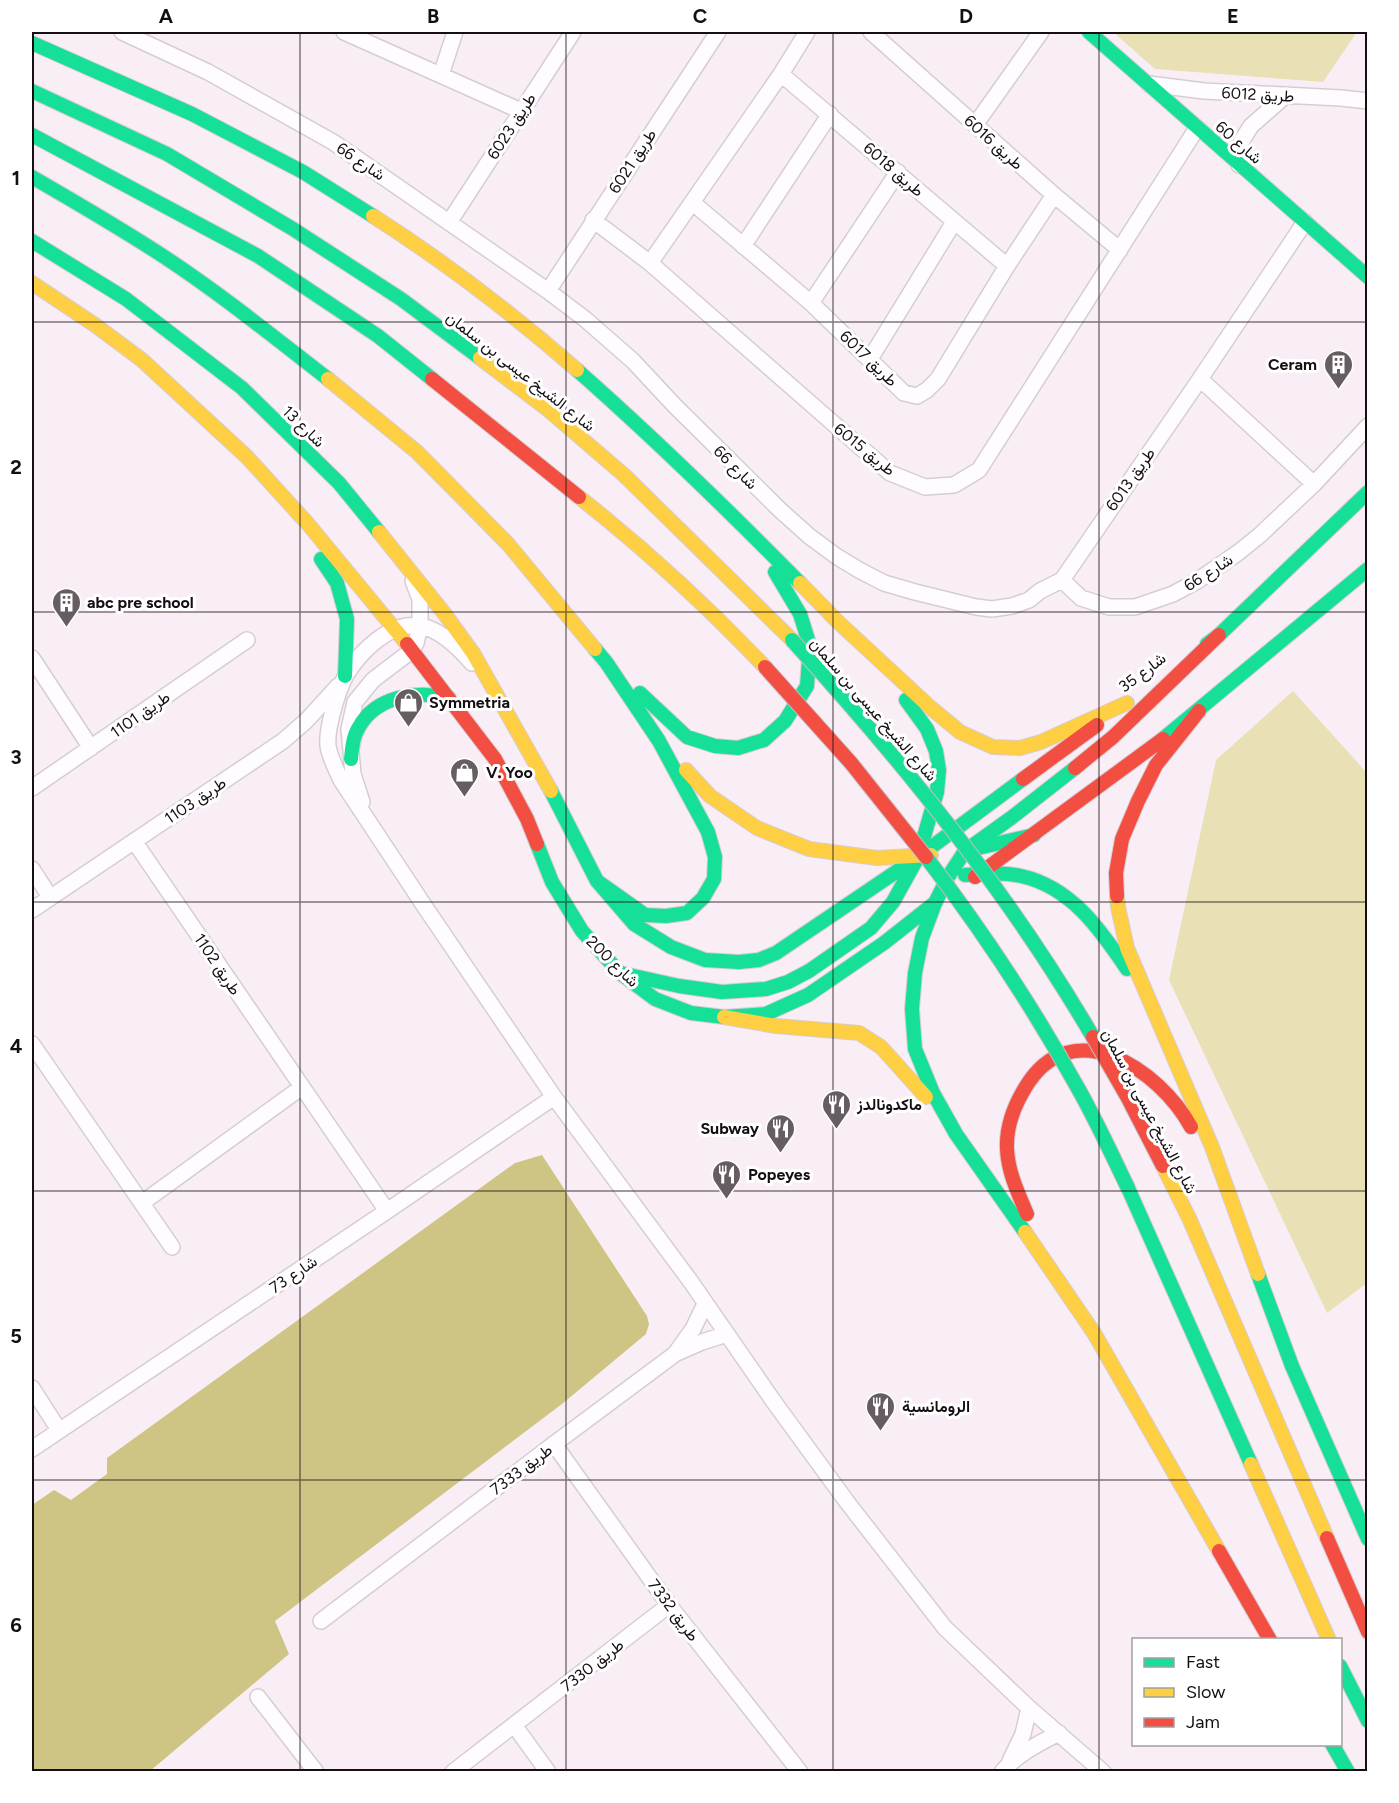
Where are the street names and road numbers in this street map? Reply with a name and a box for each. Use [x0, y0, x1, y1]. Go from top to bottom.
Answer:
street label: طريق 6012 [1221, 83, 1295, 107]
street label: طريق 6023 [483, 90, 541, 163]
street label: طريق 6016 [960, 111, 1027, 175]
street label: شارع 60 [1210, 117, 1266, 169]
street label: طريق 6021 [605, 126, 661, 197]
street label: شارع 66 [332, 138, 389, 186]
street label: طريق 6018 [859, 138, 928, 201]
street label: شارع الشيخ عيسى بن سلمان [441, 307, 599, 437]
street label: طريق 6017 [835, 326, 901, 391]
street label: شارع 13 [277, 402, 329, 453]
street label: طريق 6015 [830, 419, 899, 481]
street label: شارع 66 [708, 441, 762, 495]
street label: طريق 6013 [1102, 444, 1160, 515]
street label: شارع 66 [1180, 550, 1237, 597]
street label: شارع الشيخ عيسى بن سلمان [805, 634, 941, 786]
street label: شارع 35 [1115, 649, 1171, 698]
street label: طريق 1101 [107, 687, 174, 743]
street label: طريق 1103 [161, 773, 230, 829]
street label: طريق 1102 [189, 930, 245, 999]
street label: شارع 200 [581, 932, 643, 992]
street label: شارع الشيخ عيسى بن سلمان [1096, 1026, 1201, 1198]
street label: شارع 73 [266, 1252, 322, 1299]
street label: طريق 7333 [487, 1440, 557, 1500]
street label: طريق 7332 [643, 1576, 703, 1646]
street label: طريق 7330 [557, 1635, 628, 1696]

